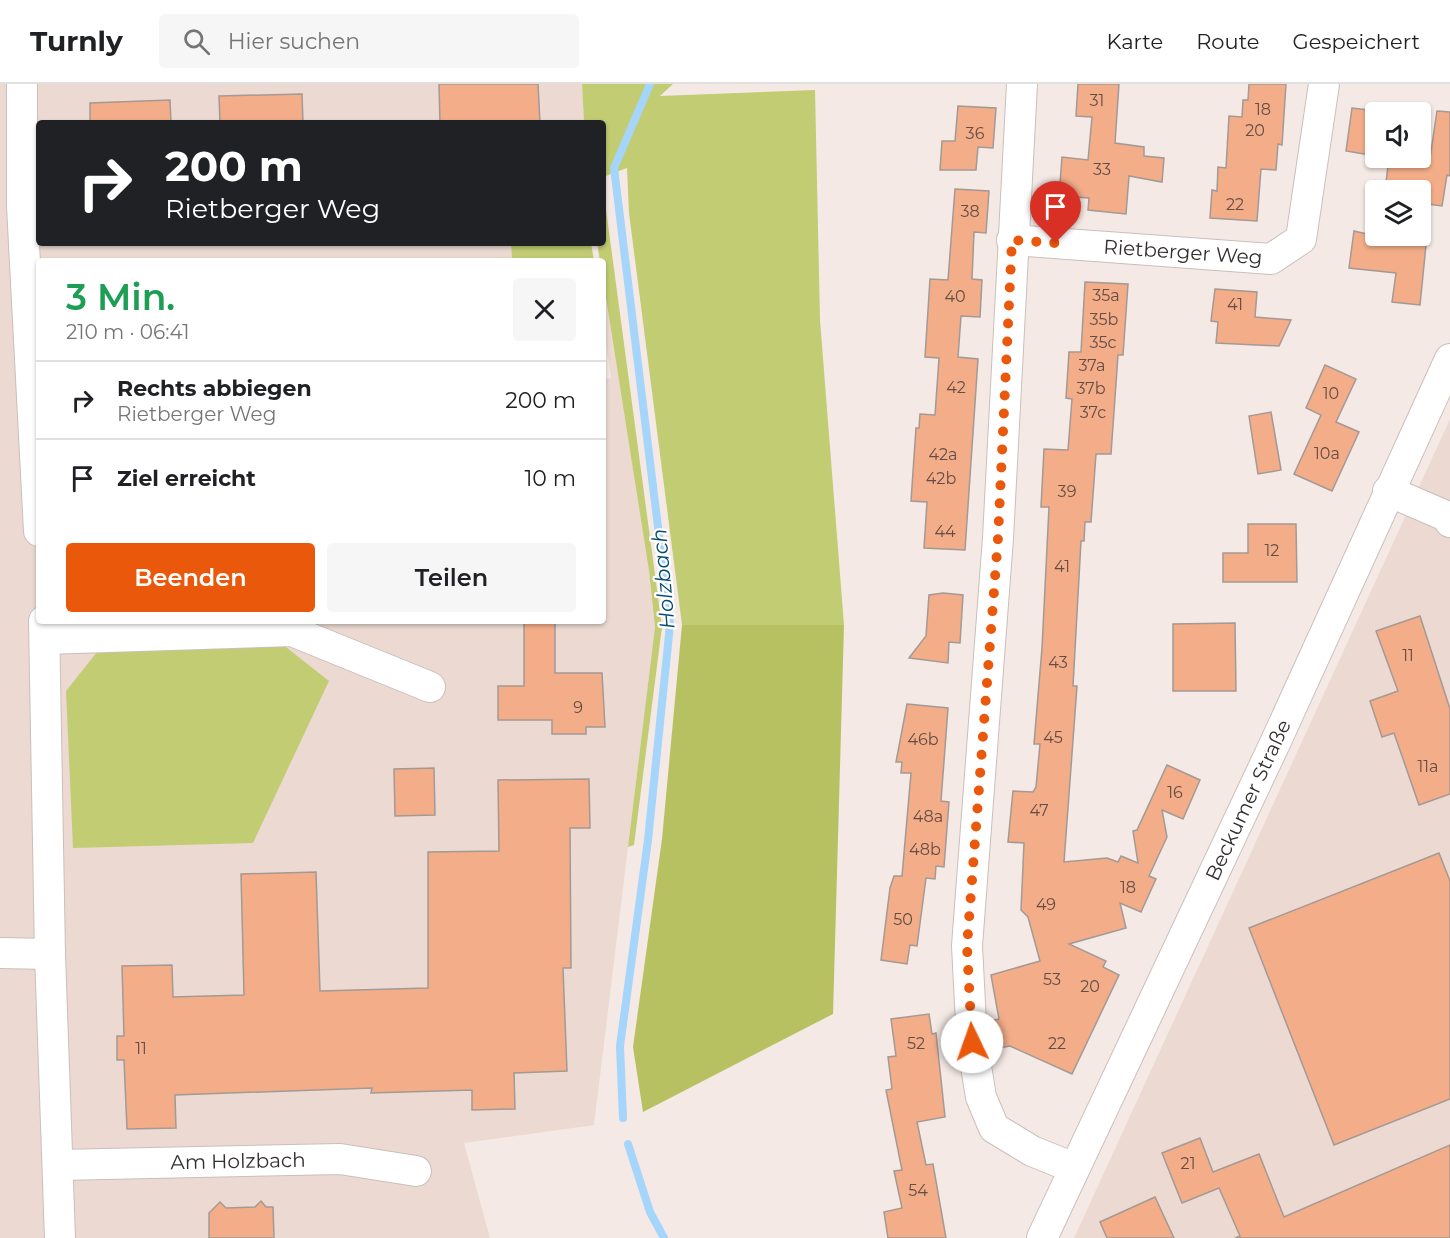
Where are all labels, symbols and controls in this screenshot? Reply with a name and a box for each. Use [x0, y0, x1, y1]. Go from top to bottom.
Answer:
search box [159, 14, 579, 68]
text: Turnly [30, 24, 123, 58]
icon: search [180, 25, 213, 58]
text: Hier suchen [228, 28, 360, 55]
text: Karte [1107, 29, 1163, 54]
text: Route [1196, 29, 1259, 54]
text: Gespeichert [1292, 29, 1420, 54]
house number: 31 [1090, 91, 1104, 110]
house number: 18 [1255, 100, 1271, 119]
map controls [1365, 102, 1431, 246]
button: sound [1365, 102, 1431, 168]
house number: 20 [1245, 121, 1265, 140]
house number: 36 [966, 124, 985, 143]
text: 200 m [165, 140, 303, 192]
icon: right [66, 144, 144, 222]
house number: 33 [1093, 160, 1111, 179]
button: layers [1365, 180, 1431, 246]
pin [1030, 181, 1081, 243]
icon: arrive [1039, 190, 1072, 223]
text: Rietberger Weg [165, 192, 380, 225]
house number: 22 [1226, 195, 1244, 214]
house number: 38 [960, 202, 980, 221]
street label: Rietberger Weg [1103, 234, 1263, 270]
text: 3 Min. [66, 275, 175, 319]
button: close [513, 278, 576, 341]
house number: 35a [1092, 286, 1120, 305]
house number: 40 [944, 287, 966, 306]
house number: 41 [1227, 295, 1243, 314]
house number: 35b [1090, 310, 1119, 329]
text: 210 m · 06:41 [66, 320, 189, 344]
house number: 35c [1090, 333, 1116, 352]
house number: 37a [1078, 356, 1106, 375]
text: Rechts abbiegen [117, 375, 312, 402]
house number: 42 [946, 378, 966, 397]
house number: 37b [1076, 379, 1106, 398]
icon: right [66, 384, 99, 417]
house number: 10 [1323, 384, 1339, 403]
text: 200 m [505, 387, 576, 414]
text: Rietberger Weg [117, 402, 276, 426]
house number: 37c [1080, 403, 1106, 422]
house number: 10a [1314, 444, 1340, 463]
house number: 42a [928, 445, 958, 464]
icon: arrive [66, 462, 99, 495]
text: Ziel erreicht [117, 465, 256, 492]
text: 10 m [524, 465, 576, 492]
house number: 42b [926, 469, 956, 488]
house number: 39 [1058, 482, 1076, 501]
house number: 44 [934, 522, 956, 541]
water label: Holzbach [646, 528, 680, 630]
house number: 12 [1265, 541, 1279, 560]
button: Beenden [66, 543, 315, 612]
button: Teilen [327, 543, 576, 612]
house number: 41 [1054, 557, 1070, 576]
house number: 11 [1402, 646, 1414, 665]
house number: 43 [1048, 653, 1068, 672]
house number: 9 [573, 698, 583, 717]
street label: Beckumer Straße [1200, 716, 1296, 884]
house number: 45 [1043, 728, 1063, 747]
house number: 46b [907, 730, 939, 749]
house number: 11a [1418, 757, 1439, 776]
house number: 16 [1167, 783, 1183, 802]
house number: 47 [1029, 801, 1049, 820]
house number: 48a [913, 807, 943, 826]
house number: 48b [909, 840, 941, 859]
house number: 18 [1120, 878, 1136, 897]
house number: 49 [1036, 895, 1056, 914]
house number: 50 [893, 910, 913, 929]
house number: 53 [1043, 970, 1061, 989]
house number: 20 [1080, 977, 1100, 996]
position arrow [940, 1010, 1004, 1074]
house number: 52 [907, 1034, 925, 1053]
house number: 22 [1048, 1034, 1066, 1053]
house number: 11 [135, 1039, 147, 1058]
street label: Am Holzbach [170, 1148, 306, 1174]
house number: 21 [1181, 1154, 1195, 1173]
house number: 54 [908, 1181, 928, 1200]

